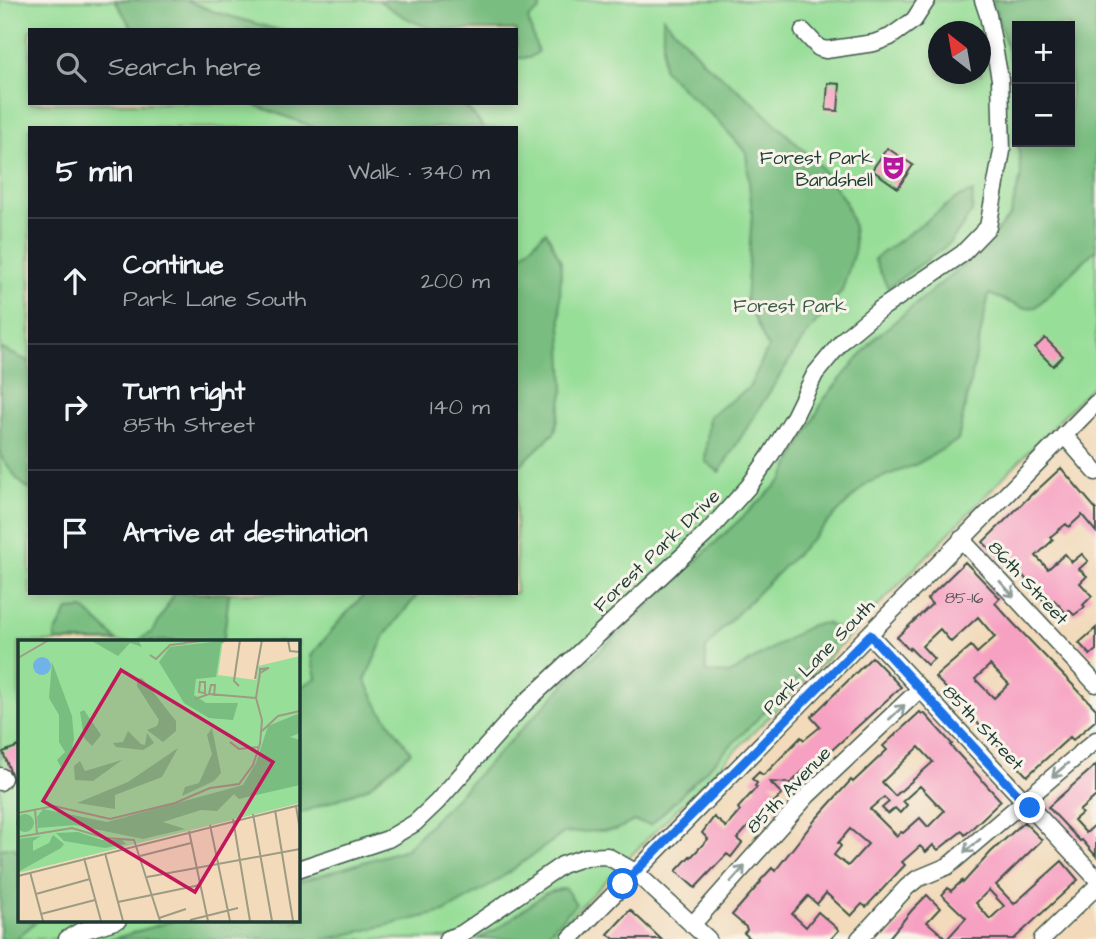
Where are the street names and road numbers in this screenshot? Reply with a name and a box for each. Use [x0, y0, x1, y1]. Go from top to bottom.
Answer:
street label: Forest Park Drive [588, 483, 726, 619]
street label: 86th Street [981, 534, 1075, 632]
street label: Park Lane South [757, 593, 882, 721]
street label: 85th Street [936, 679, 1030, 777]
street label: 85th Avenue [740, 740, 838, 840]

